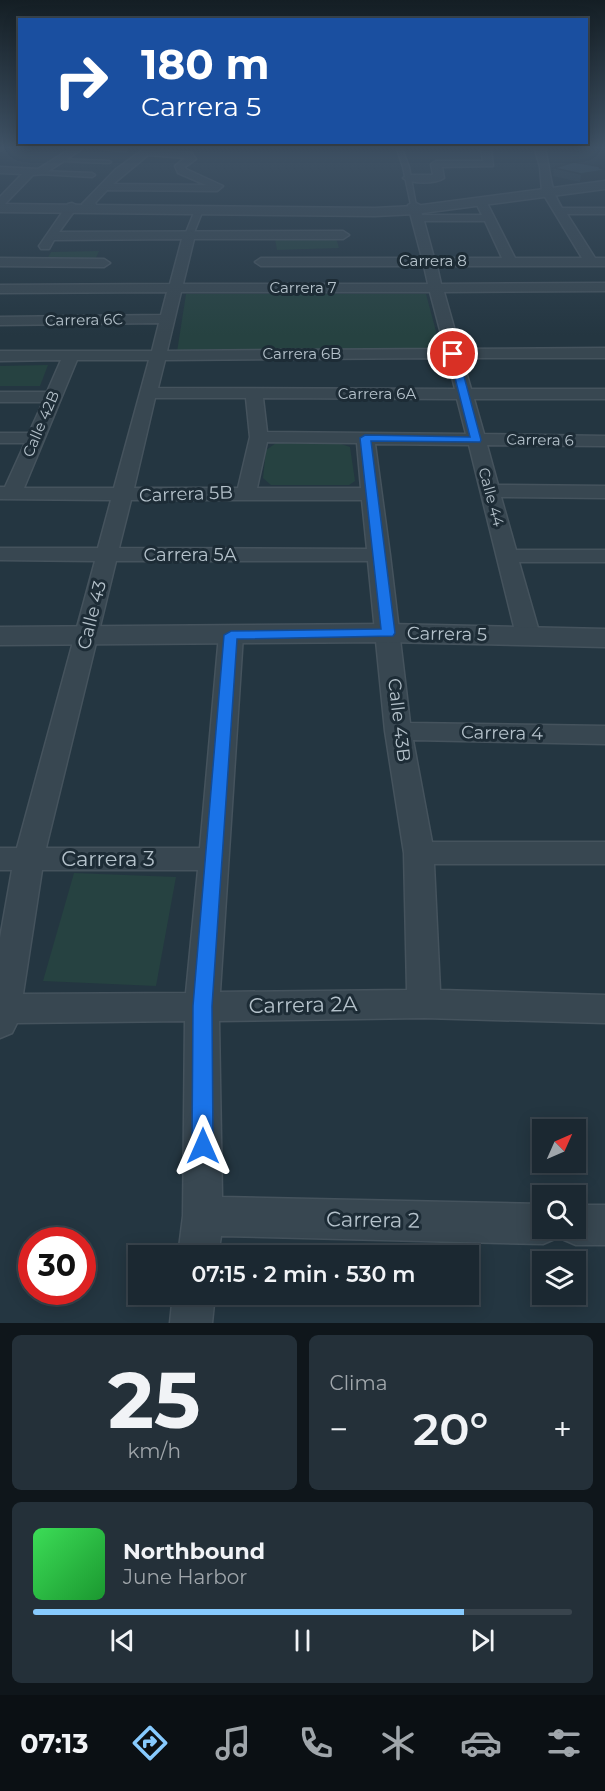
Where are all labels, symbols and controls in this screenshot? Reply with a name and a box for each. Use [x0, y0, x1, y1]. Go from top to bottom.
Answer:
text: 180 m [141, 38, 270, 90]
icon: right [42, 42, 120, 120]
text: Carrera 5 [141, 90, 261, 123]
street label: Carrera 8 [399, 251, 467, 270]
street label: Carrera 7 [269, 278, 337, 297]
street label: Carrera 6C [45, 309, 124, 330]
pin [427, 328, 478, 379]
icon: arrive [436, 337, 469, 370]
street label: Carrera 6B [263, 344, 341, 363]
street label: Carrera 6A [338, 384, 416, 403]
street label: Calle 42B [18, 388, 63, 460]
street label: Carrera 6 [506, 429, 574, 450]
street label: Calle 44 [475, 465, 508, 529]
street label: Carrera 5B [139, 481, 233, 507]
street label: Carrera 5A [143, 544, 237, 566]
street label: Calle 43 [73, 578, 111, 652]
street label: Carrera 5 [407, 622, 487, 646]
street label: Calle 43B [383, 677, 415, 763]
street label: Carrera 4 [461, 721, 543, 745]
street label: Carrera 3 [61, 846, 155, 871]
street label: Carrera 2A [248, 991, 358, 1018]
position arrow [171, 1114, 235, 1178]
north arrow [532, 1119, 586, 1173]
map controls [532, 1119, 586, 1305]
button: search [532, 1185, 586, 1239]
street label: Carrera 2 [326, 1206, 420, 1233]
speed limit sign: 30 [18, 1227, 96, 1305]
button: layers [532, 1251, 586, 1305]
text: 07:15 · 2 min · 530 m [191, 1261, 416, 1288]
text: 25 [108, 1352, 200, 1448]
text: Clima [330, 1371, 387, 1395]
text: 20° [413, 1401, 488, 1456]
text: − [330, 1409, 348, 1449]
text: + [553, 1409, 572, 1449]
text: km/h [128, 1439, 181, 1463]
text: Northbound [123, 1538, 265, 1565]
text: June Harbor [123, 1565, 247, 1589]
icon: previous [106, 1624, 139, 1657]
icon: pause [286, 1624, 319, 1657]
icon: next [466, 1624, 499, 1657]
icon: directions [129, 1722, 171, 1764]
icon: music [212, 1722, 254, 1764]
icon: phone [295, 1722, 337, 1764]
icon: climate [377, 1722, 419, 1764]
icon: car [460, 1722, 502, 1764]
icon: filters [543, 1722, 585, 1764]
text: 07:13 [20, 1727, 88, 1760]

